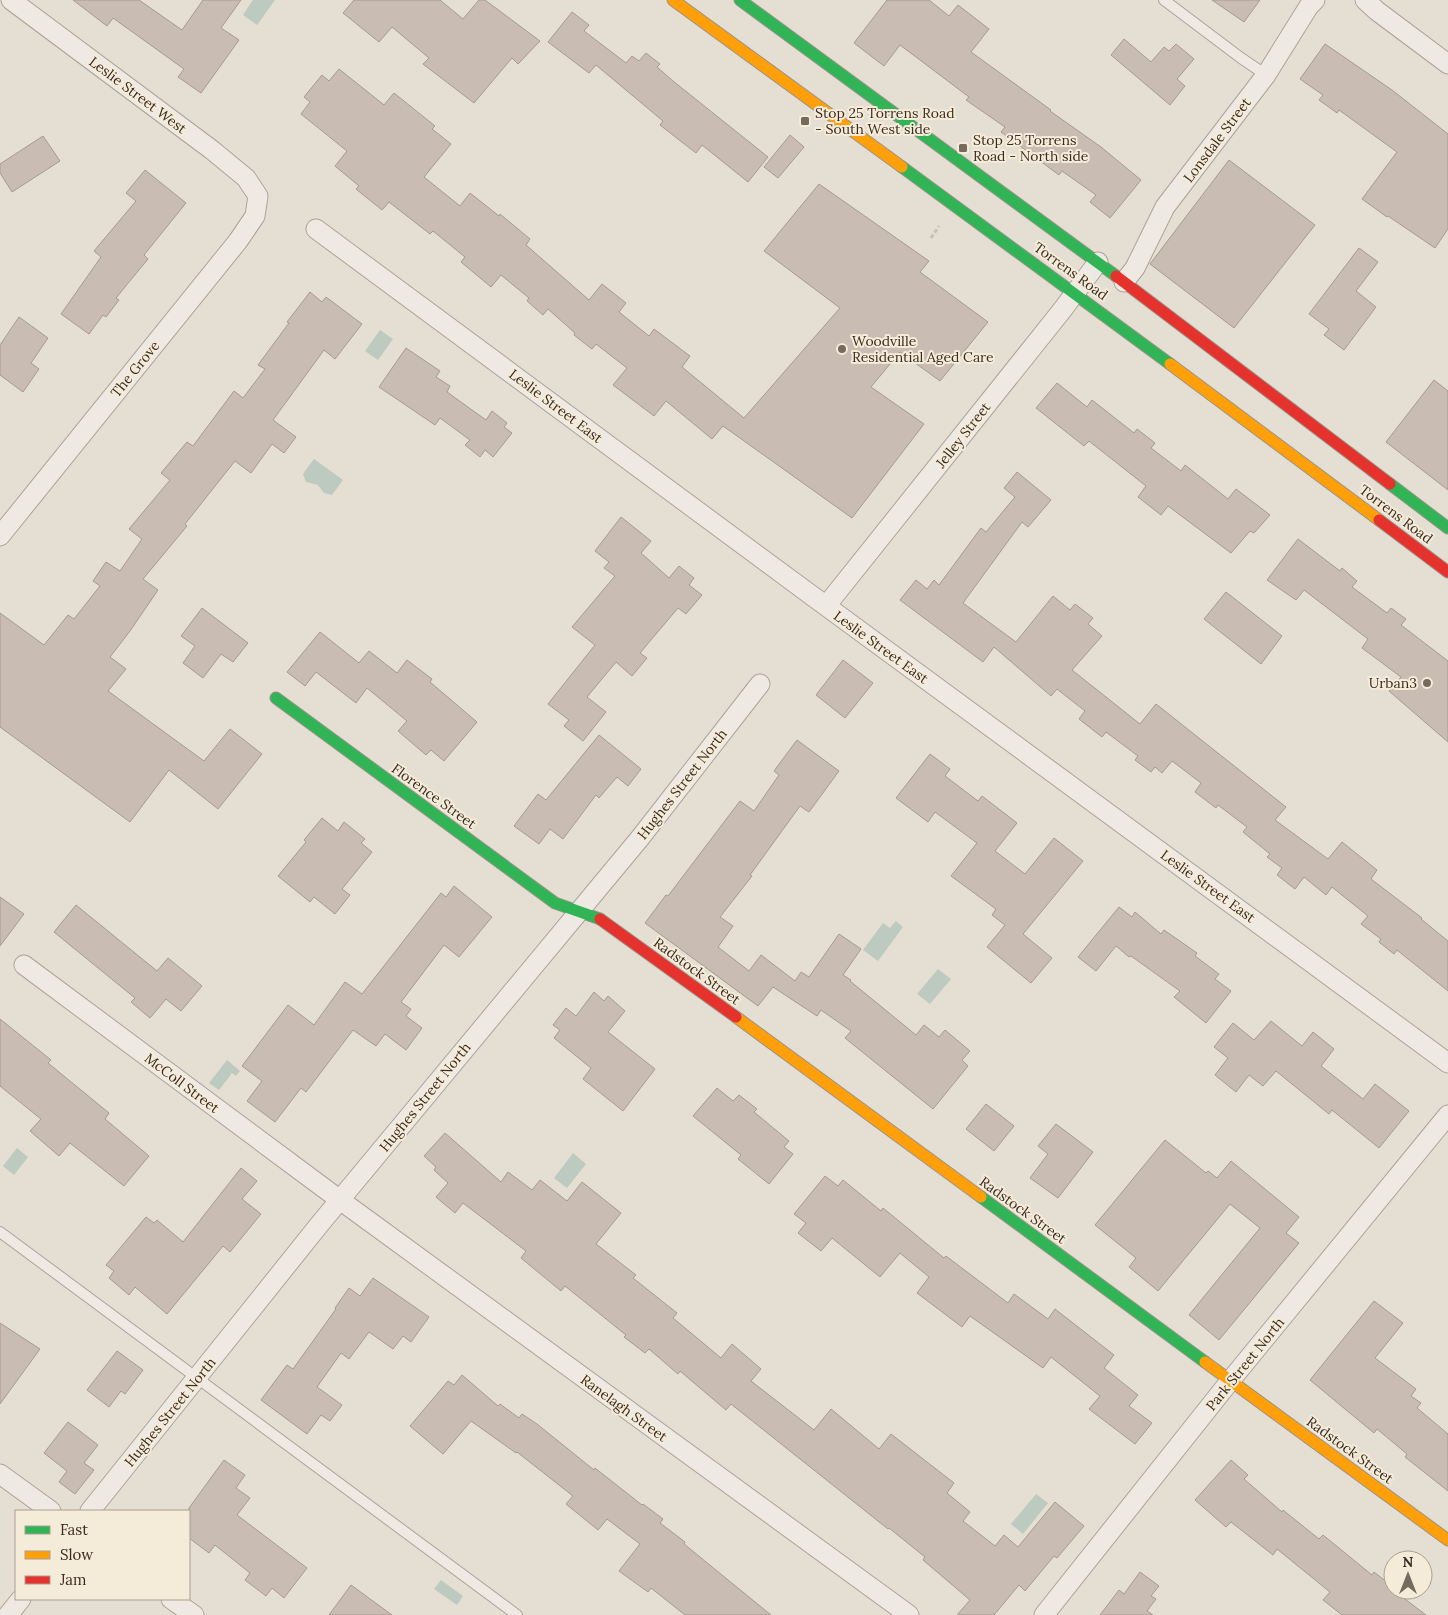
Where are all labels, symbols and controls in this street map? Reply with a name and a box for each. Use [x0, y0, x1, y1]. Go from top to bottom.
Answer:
street label: Leslie Street West [86, 52, 191, 138]
street label: Lonsdale Street [1179, 94, 1255, 186]
place label: Stop 25 Torrens Road - South West side [815, 104, 955, 138]
marker: Stop 25 Torrens Road - South West side [799, 115, 811, 127]
place label: Stop 25 Torrens Road - North side [973, 131, 1089, 165]
marker: Stop 25 Torrens Road - North side [957, 142, 969, 154]
street label: Torrens Road [1030, 238, 1112, 304]
place label: Woodville Residential Aged Care [852, 332, 994, 366]
street label: The Grove [107, 337, 164, 401]
marker: Woodville Residential Aged Care [836, 343, 848, 355]
street label: Leslie Street East [506, 365, 607, 447]
street label: Jelley Street [931, 398, 995, 472]
street label: Torrens Road [1356, 481, 1436, 547]
street label: Leslie Street East [830, 607, 932, 688]
place label: Urban3 [1369, 674, 1417, 692]
marker: Urban3 [1421, 677, 1433, 689]
street label: Hughes Street North [633, 725, 731, 843]
street label: Florence Street [388, 759, 480, 833]
street label: Leslie Street East [1157, 846, 1259, 927]
street label: Radstock Street [650, 933, 744, 1009]
street label: Hughes Street North [375, 1039, 475, 1155]
street label: McColl Street [141, 1049, 223, 1117]
street label: Radstock Street [976, 1172, 1070, 1248]
street label: Park Street North [1202, 1314, 1288, 1414]
street label: Hughes Street North [120, 1354, 220, 1470]
street label: Ranelagh Street [577, 1370, 671, 1446]
street label: Radstock Street [1303, 1412, 1397, 1488]
legend [15, 1510, 190, 1600]
text: Fast [60, 1520, 88, 1539]
text: Slow [60, 1545, 93, 1564]
north arrow [1383, 1550, 1433, 1600]
text: N [1403, 1553, 1414, 1571]
text: Jam [59, 1570, 87, 1589]

